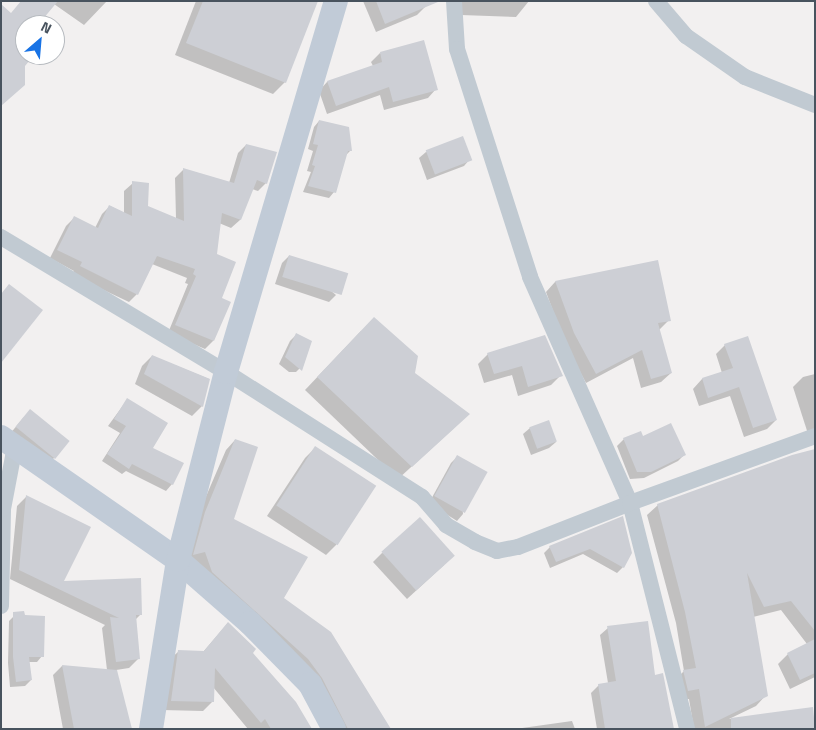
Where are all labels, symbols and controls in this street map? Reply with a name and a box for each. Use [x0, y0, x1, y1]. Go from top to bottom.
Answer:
north arrow [15, 15, 65, 65]
text: N [37, 16, 56, 39]

